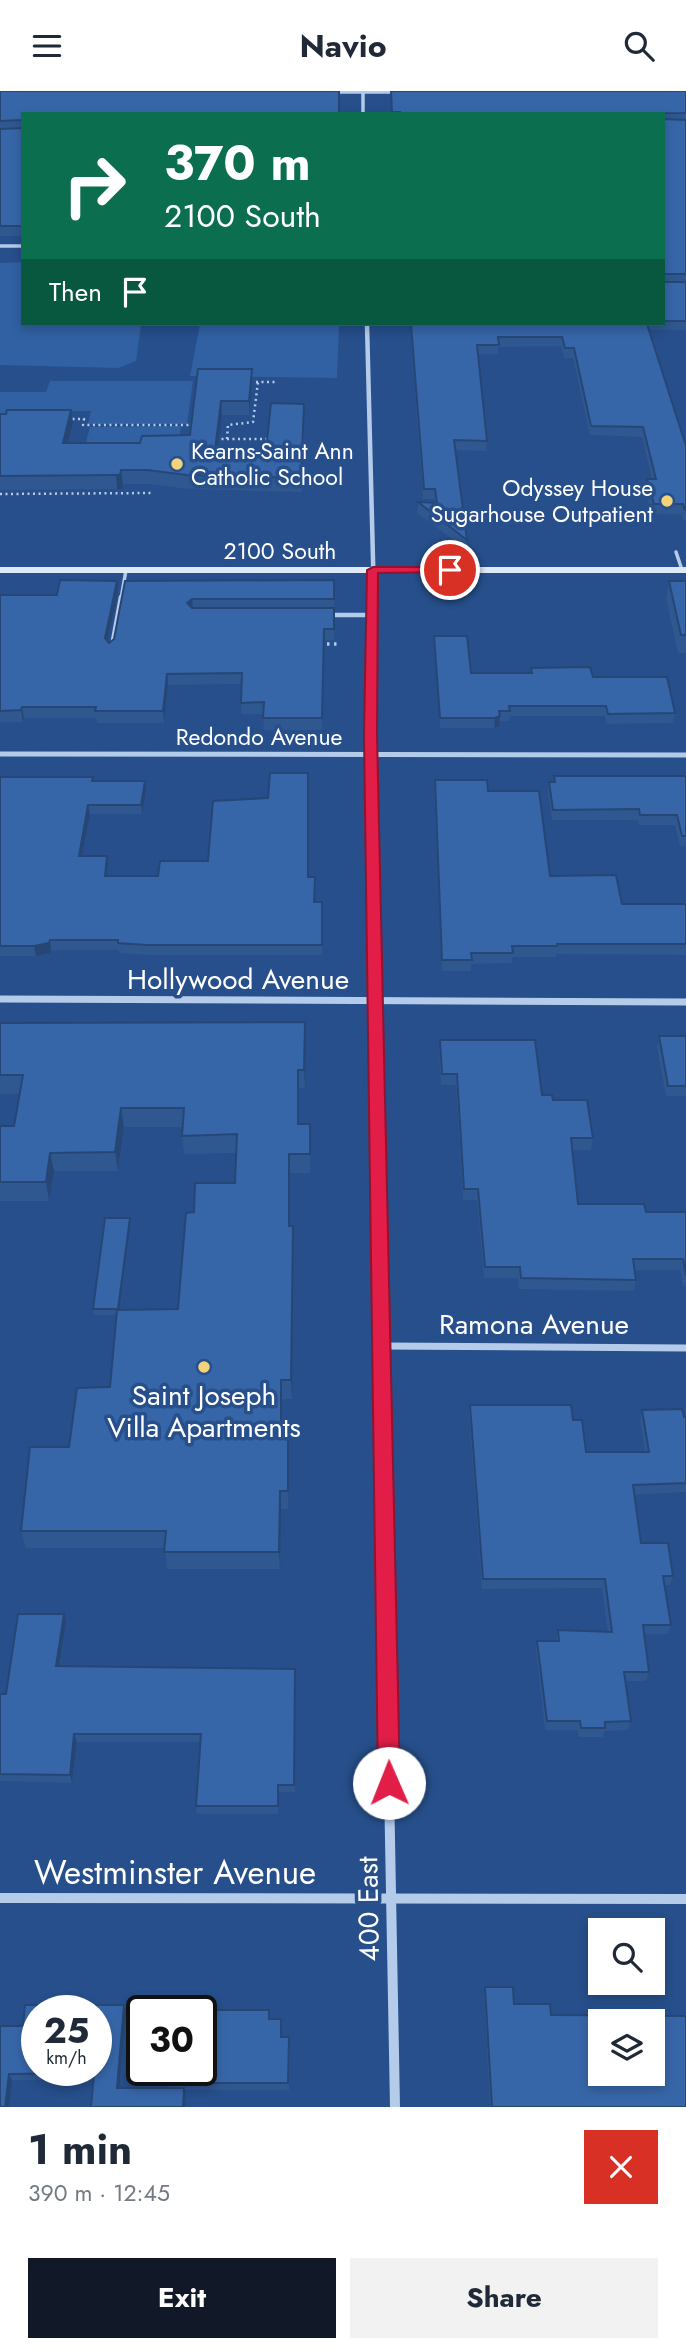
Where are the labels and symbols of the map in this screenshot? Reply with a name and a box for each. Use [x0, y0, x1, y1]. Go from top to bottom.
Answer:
place label: Kearns-Saint Ann Catholic School [191, 434, 354, 494]
marker: Kearns-Saint Ann Catholic School [169, 456, 185, 472]
place label: Odyssey House Sugarhouse Outpatient [431, 471, 653, 531]
marker: Odyssey House Sugarhouse Outpatient [659, 493, 675, 509]
street label: 2100 South [224, 534, 336, 568]
pin [420, 540, 480, 600]
street label: Redondo Avenue [176, 720, 342, 754]
street label: Hollywood Avenue [127, 959, 349, 1000]
street label: Ramona Avenue [439, 1304, 629, 1345]
marker: Saint Joseph Villa Apartments [196, 1359, 212, 1375]
place label: Saint Joseph Villa Apartments [107, 1375, 301, 1448]
position arrow [352, 1746, 426, 1820]
street label: Westminster Avenue [34, 1849, 316, 1896]
street label: 400 East [347, 1856, 390, 1962]
speed limit sign: 30 [126, 1995, 217, 2086]

